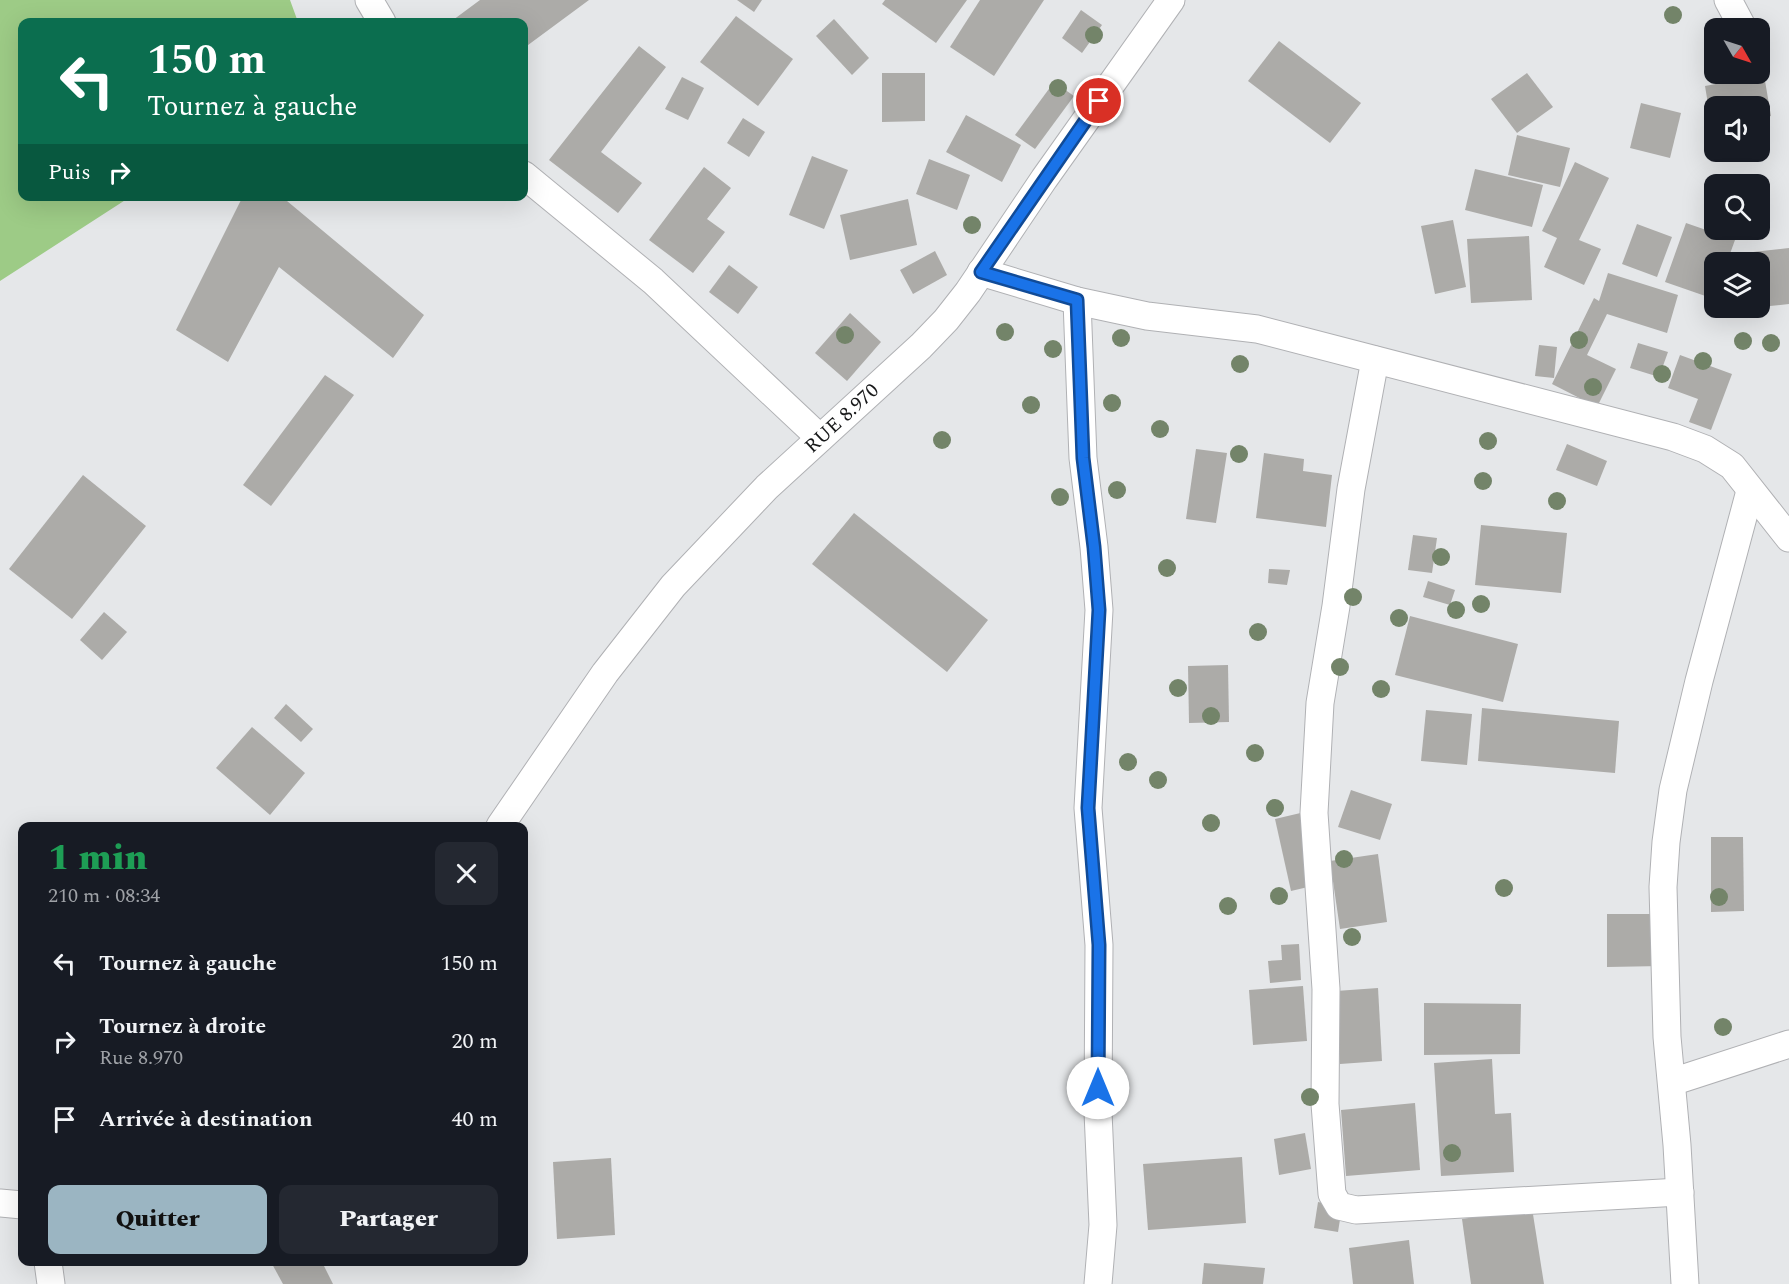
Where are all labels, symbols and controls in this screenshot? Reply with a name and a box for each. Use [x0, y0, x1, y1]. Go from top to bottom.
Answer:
north arrow [1704, 18, 1770, 84]
map controls [1704, 18, 1770, 318]
text: 150 m [147, 29, 266, 92]
icon: left [48, 42, 126, 120]
pin [1073, 75, 1124, 126]
icon: arrive [1082, 84, 1115, 117]
text: Tournez à gauche [147, 86, 357, 128]
button: sound [1704, 96, 1770, 162]
text: Puis [48, 156, 91, 189]
icon: right [103, 156, 136, 189]
button: search [1704, 174, 1770, 240]
button: layers [1704, 252, 1770, 318]
street label: RUE 8.970 [798, 376, 886, 461]
text: 1 min [48, 831, 148, 886]
button: close [435, 842, 498, 905]
text: 210 m · 08:34 [48, 881, 160, 911]
icon: left [48, 947, 81, 980]
text: Tournez à gauche [99, 947, 277, 980]
text: 150 m [441, 947, 498, 980]
text: Tournez à droite [99, 1010, 266, 1043]
icon: right [48, 1025, 81, 1058]
text: 20 m [452, 1025, 498, 1058]
text: Rue 8.970 [99, 1043, 183, 1073]
position arrow [1066, 1056, 1130, 1120]
icon: arrive [48, 1103, 81, 1136]
text: Arrivée à destination [99, 1103, 313, 1136]
text: 40 m [452, 1103, 498, 1136]
button: Quitter [48, 1185, 267, 1254]
button: Partager [279, 1185, 498, 1254]

